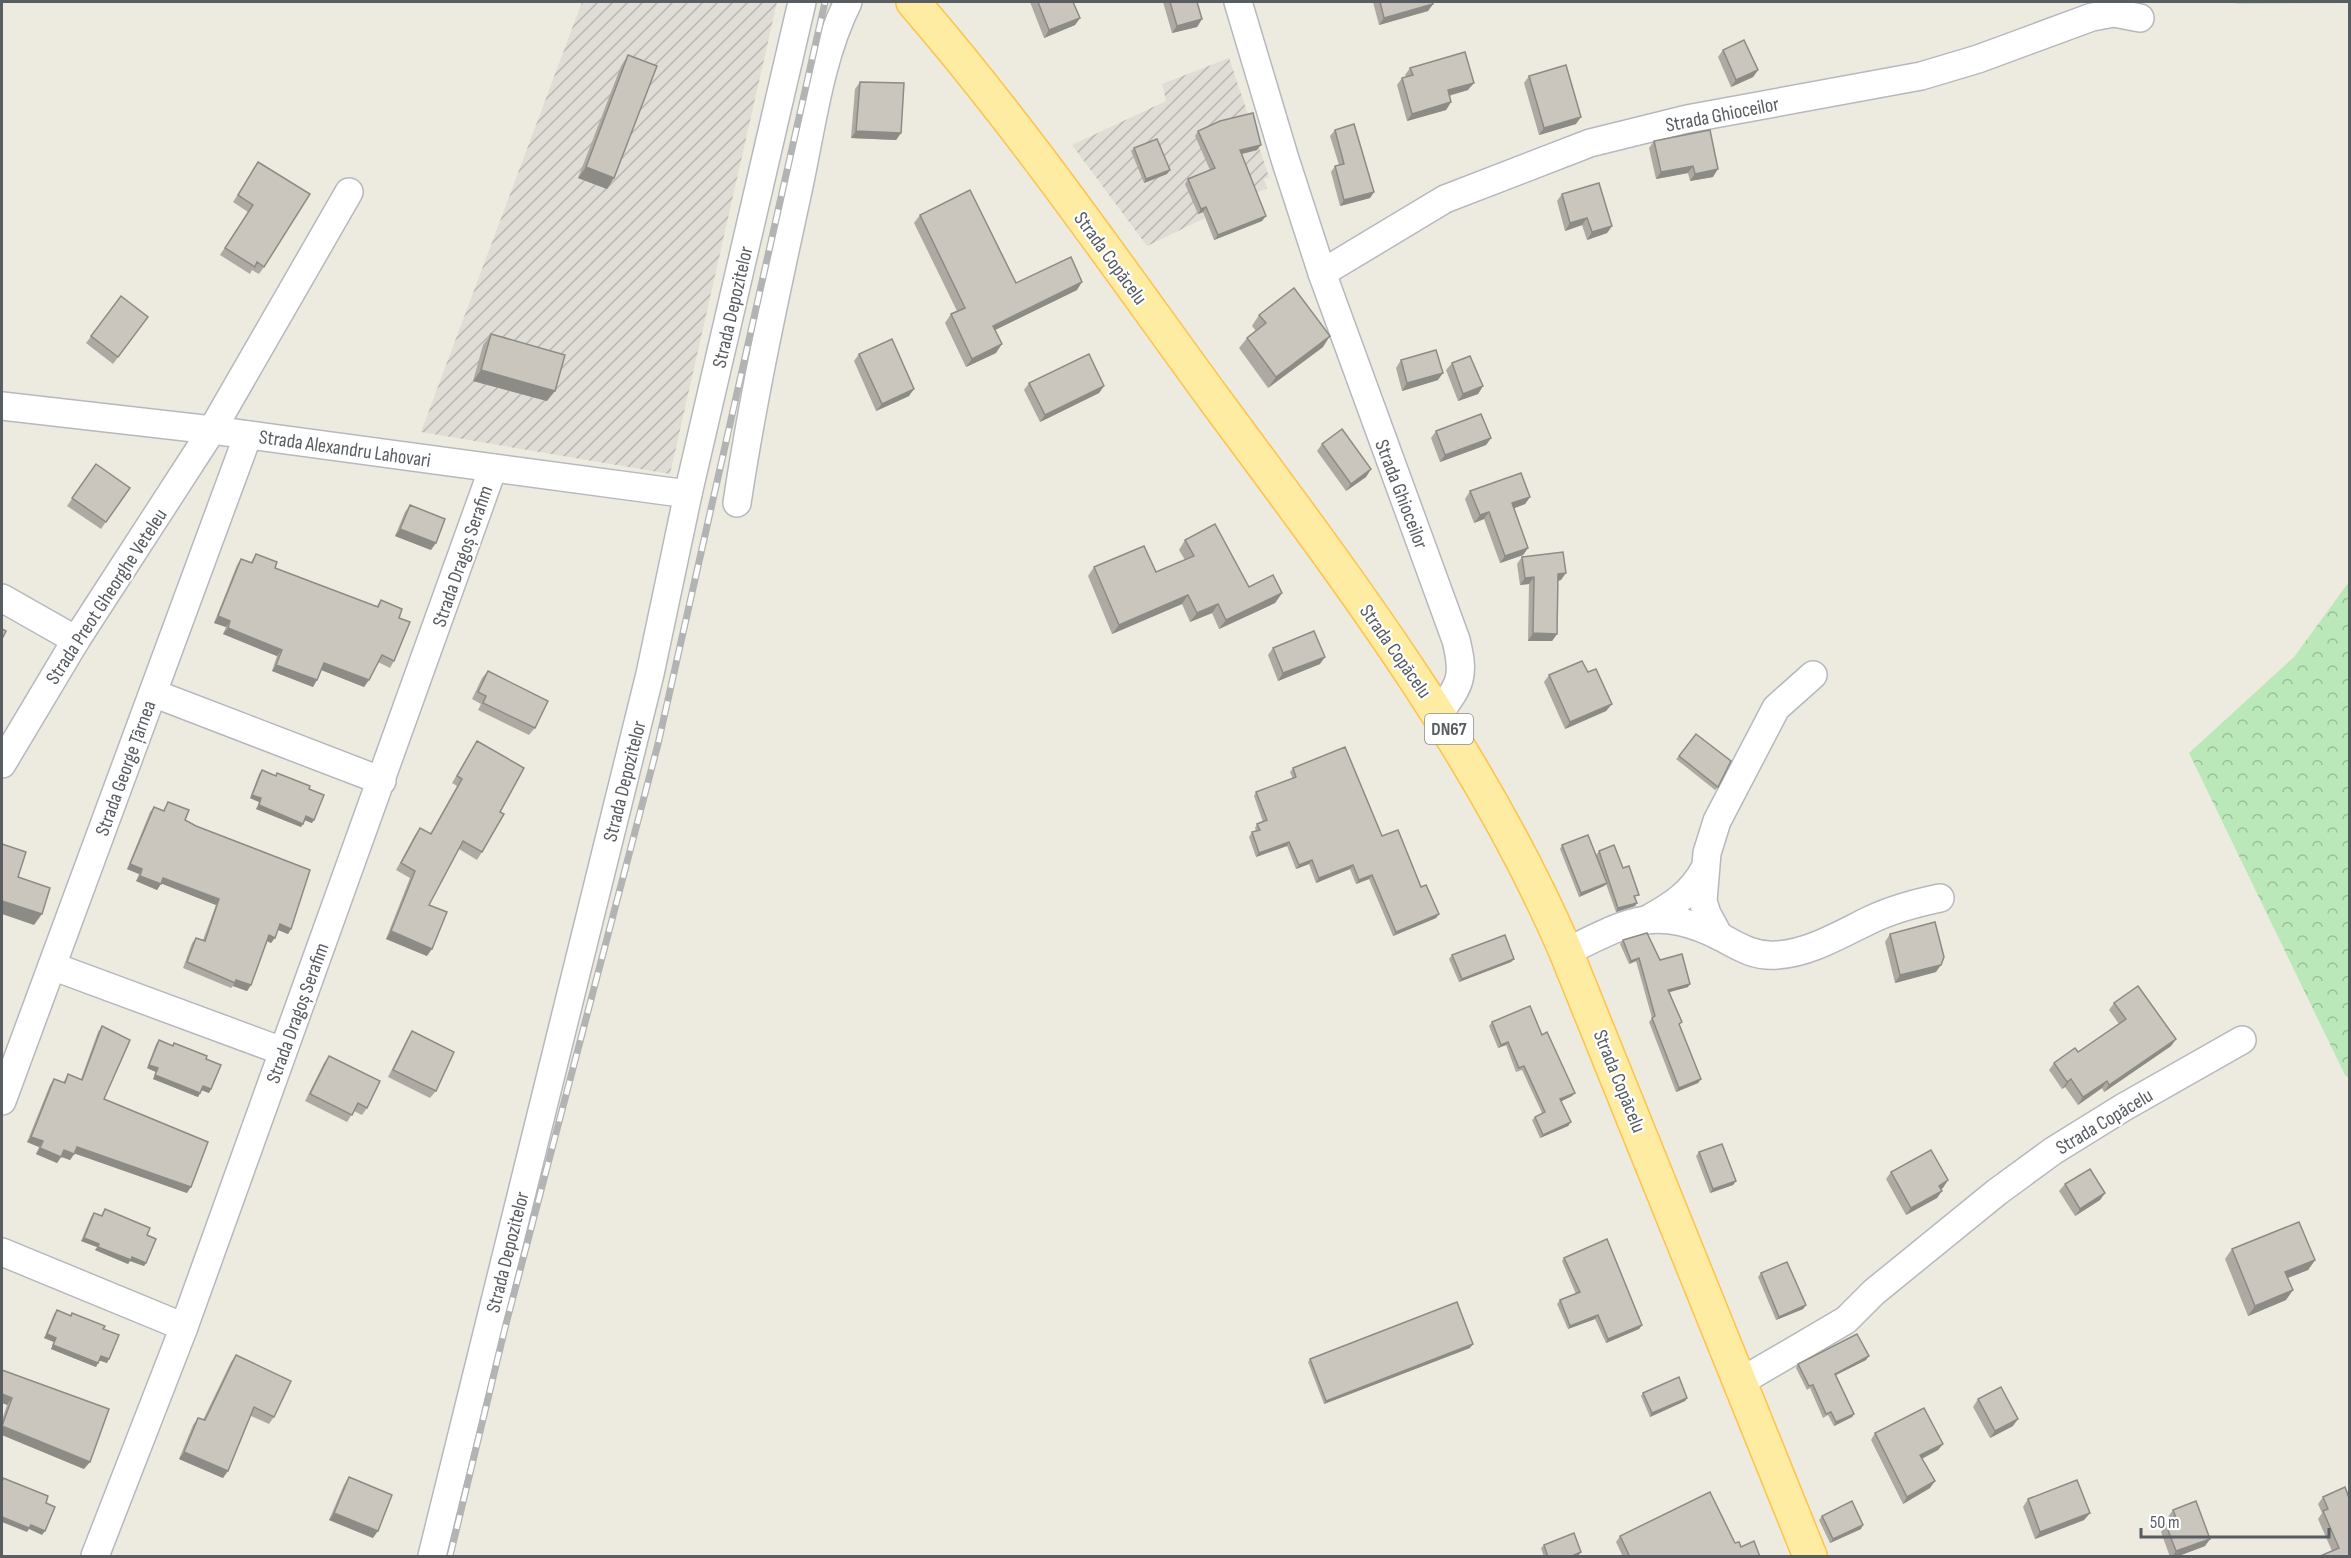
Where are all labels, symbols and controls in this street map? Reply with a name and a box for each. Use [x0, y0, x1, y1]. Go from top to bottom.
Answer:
street label: Strada Ghioceilor [1663, 92, 1781, 138]
street label: Strada Copăcelu [1068, 208, 1152, 310]
street label: Strada Depozitelor [707, 244, 759, 370]
street label: Strada Alexandru Lahovari [258, 425, 432, 473]
street label: Strada Ghioceilor [1369, 436, 1433, 553]
street label: Strada Dragoș Serafim [428, 483, 498, 630]
street label: Strada Preot Gheorghe Veteleu [41, 504, 173, 689]
street label: Strada Copăcelu [1354, 600, 1436, 703]
street label: Strada George Țârnea [90, 697, 162, 839]
road number: DN67 [1425, 714, 1473, 744]
street label: Strada Depozitelor [598, 718, 652, 844]
street label: Strada Dragoș Serafim [261, 940, 334, 1087]
street label: Strada Copăcelu [1588, 1026, 1651, 1136]
street label: Strada Copăcelu [2052, 1084, 2157, 1160]
street label: Strada Depozitelor [481, 1189, 535, 1315]
scale bar [2141, 1501, 2328, 1539]
text: 50 m [2150, 1512, 2180, 1533]

